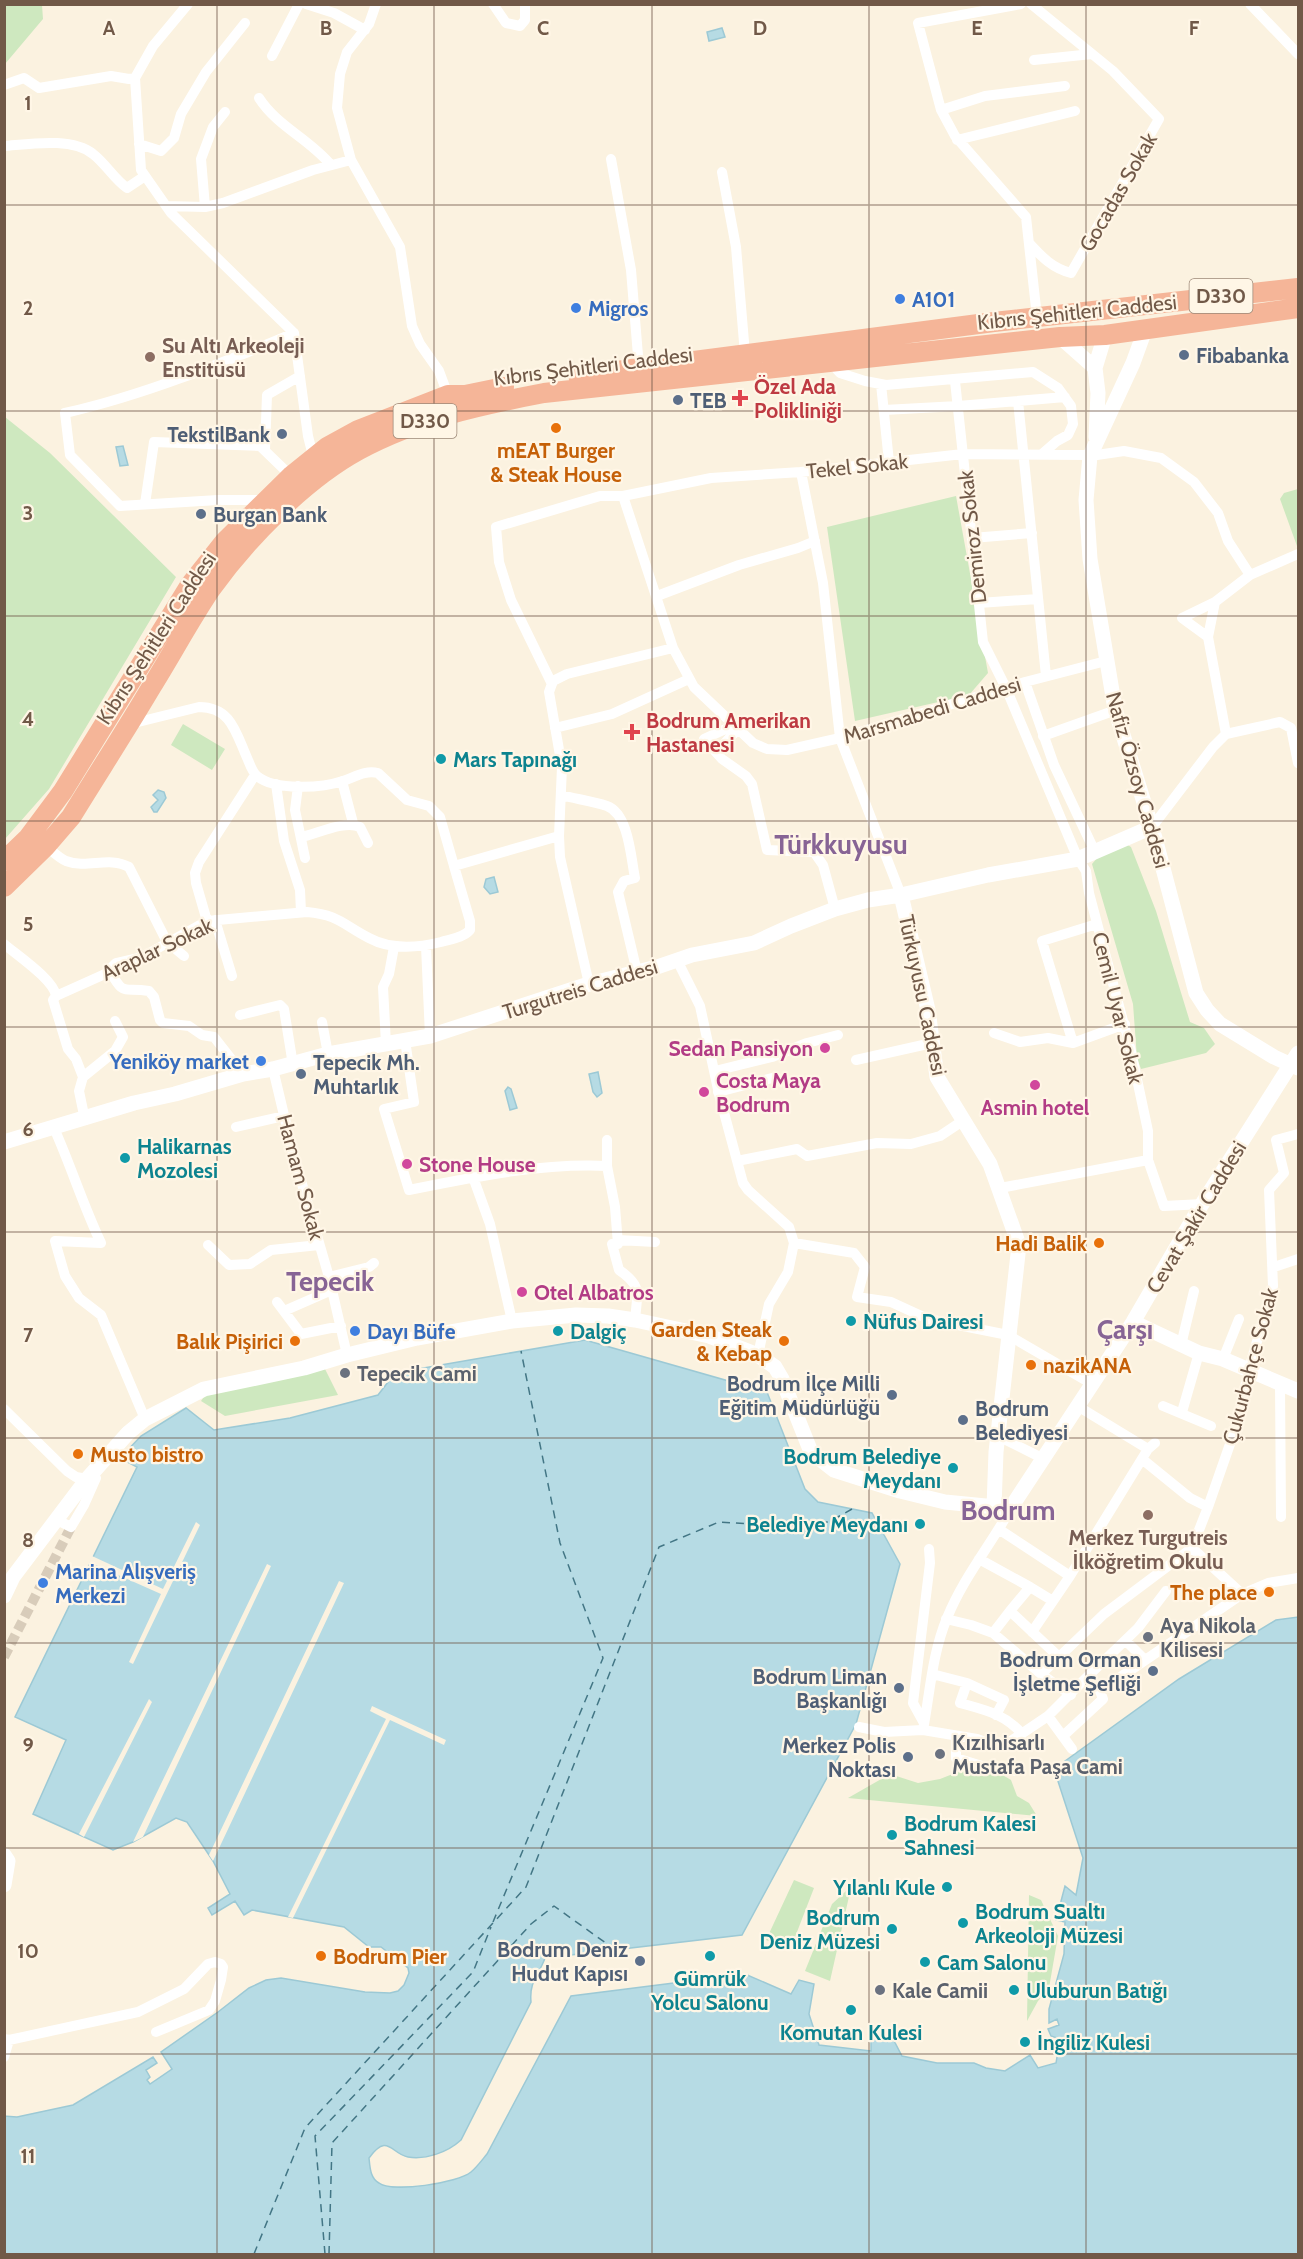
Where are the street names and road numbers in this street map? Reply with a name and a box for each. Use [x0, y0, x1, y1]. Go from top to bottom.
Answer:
street label: Gocadas Sokak [1074, 128, 1162, 256]
road number: D330 [1190, 279, 1252, 313]
street label: Kıbrıs Şehitleri Caddesi [976, 289, 1178, 335]
street label: Kıbrıs Şehitleri Caddesi [492, 341, 694, 391]
road number: D330 [394, 404, 456, 438]
street label: Tekel Sokak [805, 448, 910, 484]
street label: Demiroz Sokak [953, 469, 991, 605]
street label: Kıbrıs Şehitleri Caddesi [91, 547, 221, 729]
street label: Marsmabedi Caddesi [840, 671, 1024, 749]
street label: Nafiz Özsoy Caddesi [1101, 689, 1175, 871]
street label: Araplar Sokak [97, 912, 217, 986]
street label: Türkuyusu Caddesi [894, 912, 952, 1078]
street label: Cemil Uyar Sokak [1087, 930, 1149, 1087]
street label: Turgutreis Caddesi [500, 954, 660, 1024]
street label: Hamam Sokak [272, 1111, 330, 1243]
street label: Cevat Şakir Caddesi [1141, 1136, 1251, 1298]
street label: Çukurbahçe Sokak [1217, 1284, 1283, 1447]

